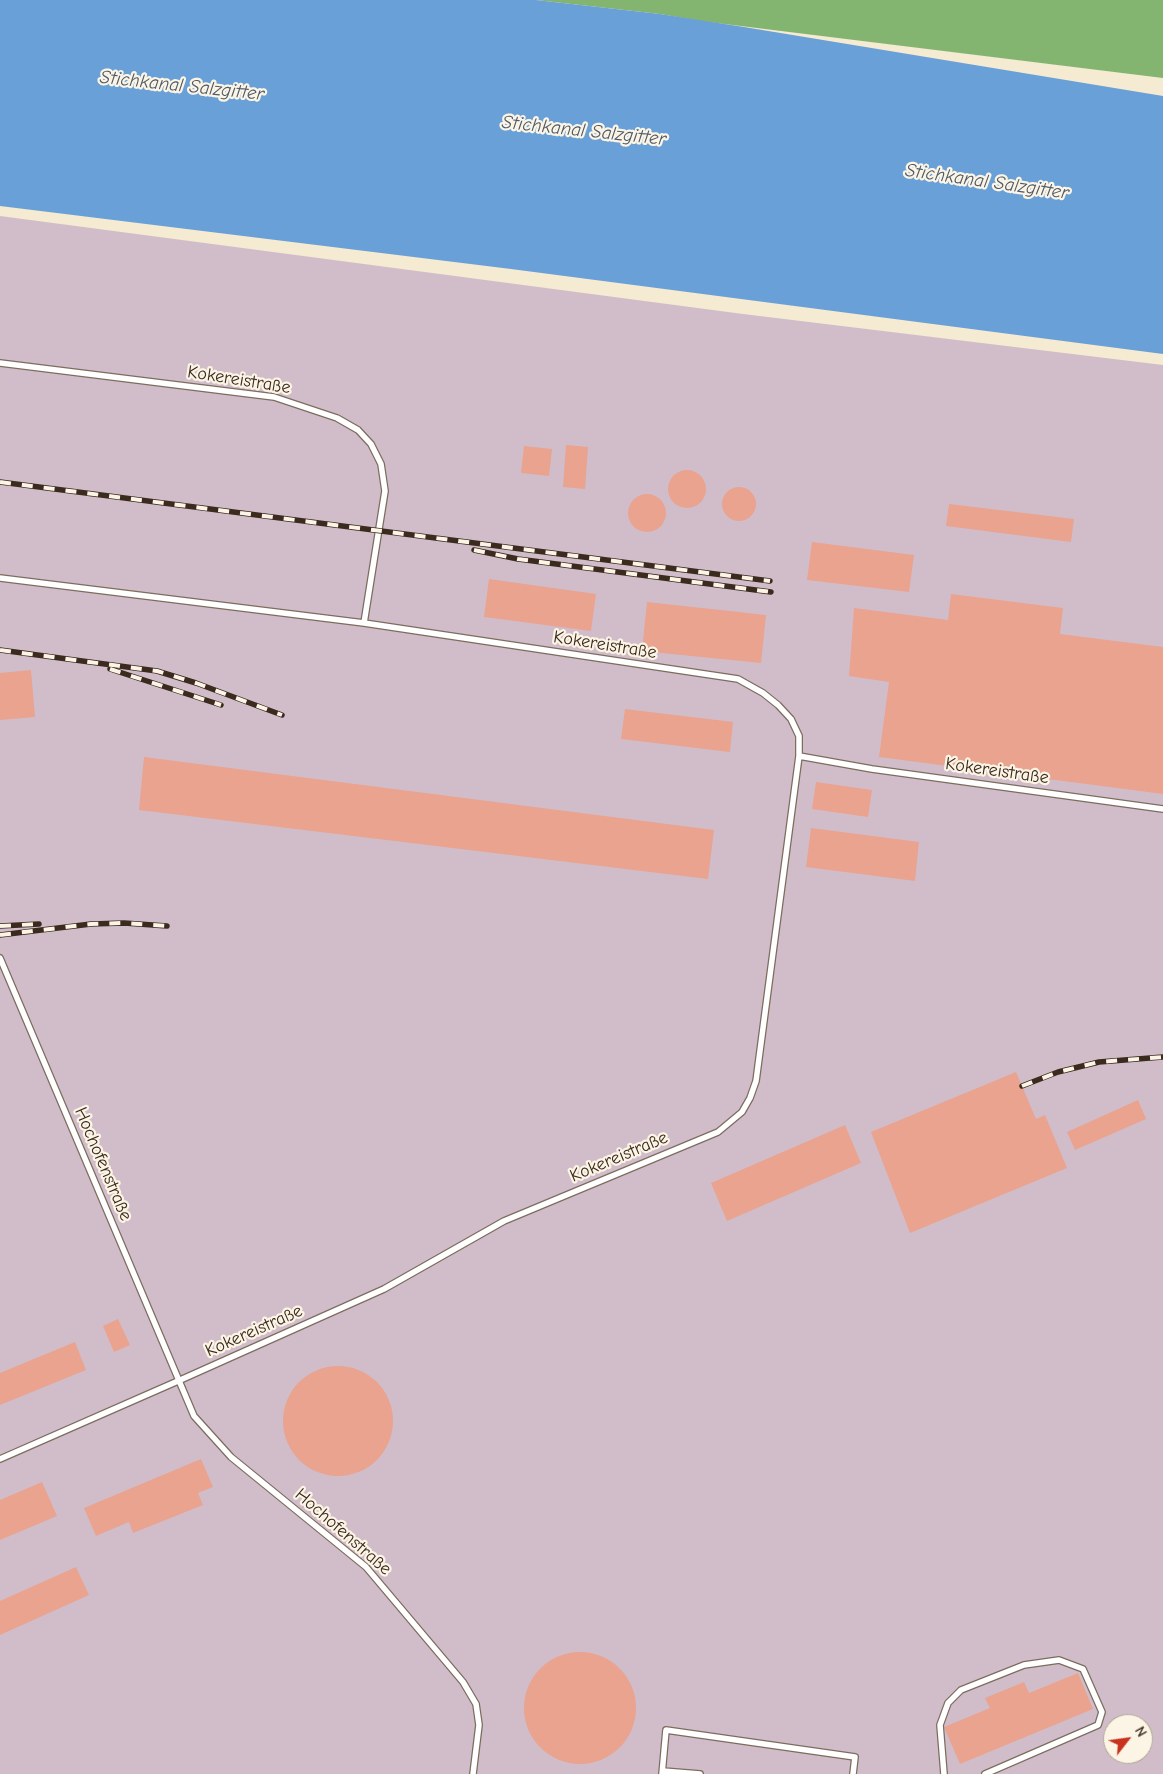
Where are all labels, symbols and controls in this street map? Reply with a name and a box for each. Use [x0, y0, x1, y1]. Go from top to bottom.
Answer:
water label: Stichkanal Salzgitter [99, 66, 265, 106]
water label: Stichkanal Salzgitter [501, 111, 667, 151]
water label: Stichkanal Salzgitter [904, 159, 1070, 205]
street label: Kokereistraße [186, 361, 292, 399]
street label: Kokereistraße [552, 626, 658, 664]
street label: Kokereistraße [944, 753, 1050, 789]
street label: Hochofenstraße [69, 1104, 137, 1224]
street label: Kokereistraße [567, 1127, 671, 1187]
street label: Kokereistraße [202, 1300, 306, 1362]
street label: Hochofenstraße [290, 1484, 396, 1580]
north arrow [1103, 1714, 1153, 1764]
text: N [1131, 1724, 1150, 1740]

